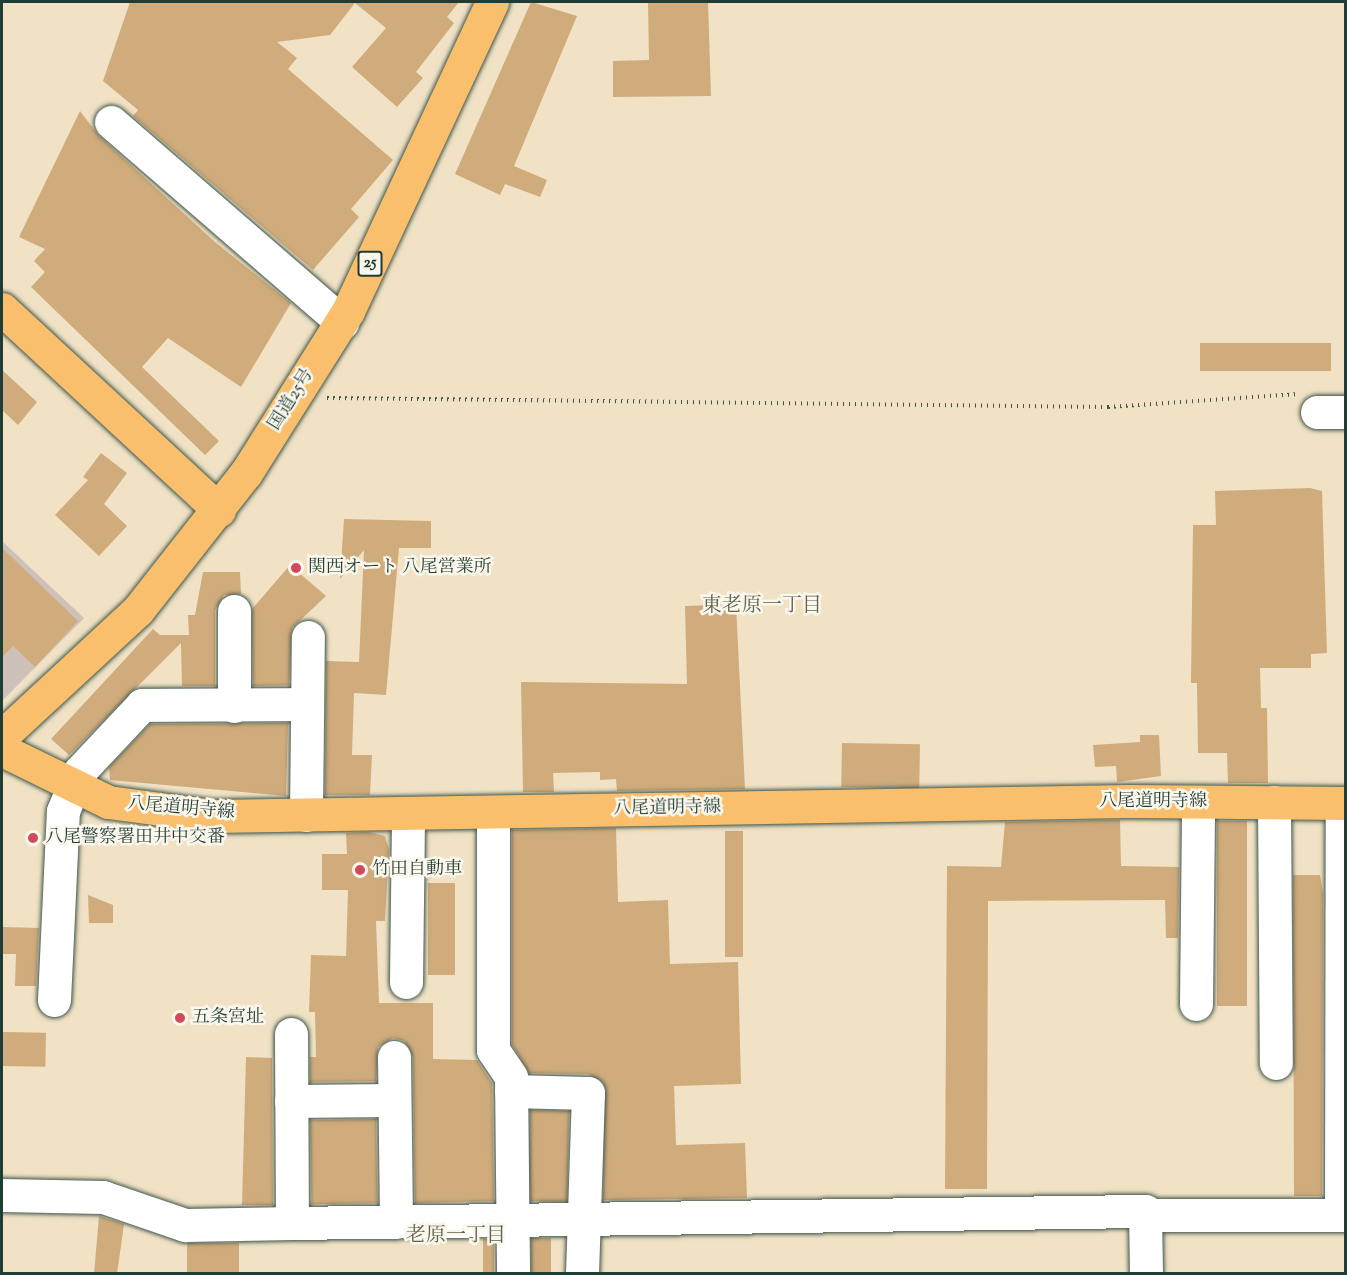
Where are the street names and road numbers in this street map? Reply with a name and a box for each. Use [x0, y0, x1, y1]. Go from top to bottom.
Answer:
road number: 25 [356, 251, 384, 277]
street label: 国道25号 [265, 365, 319, 435]
street label: 八尾道明寺線 [1099, 791, 1207, 813]
street label: 八尾道明寺線 [126, 794, 236, 824]
street label: 八尾道明寺線 [613, 797, 721, 821]

